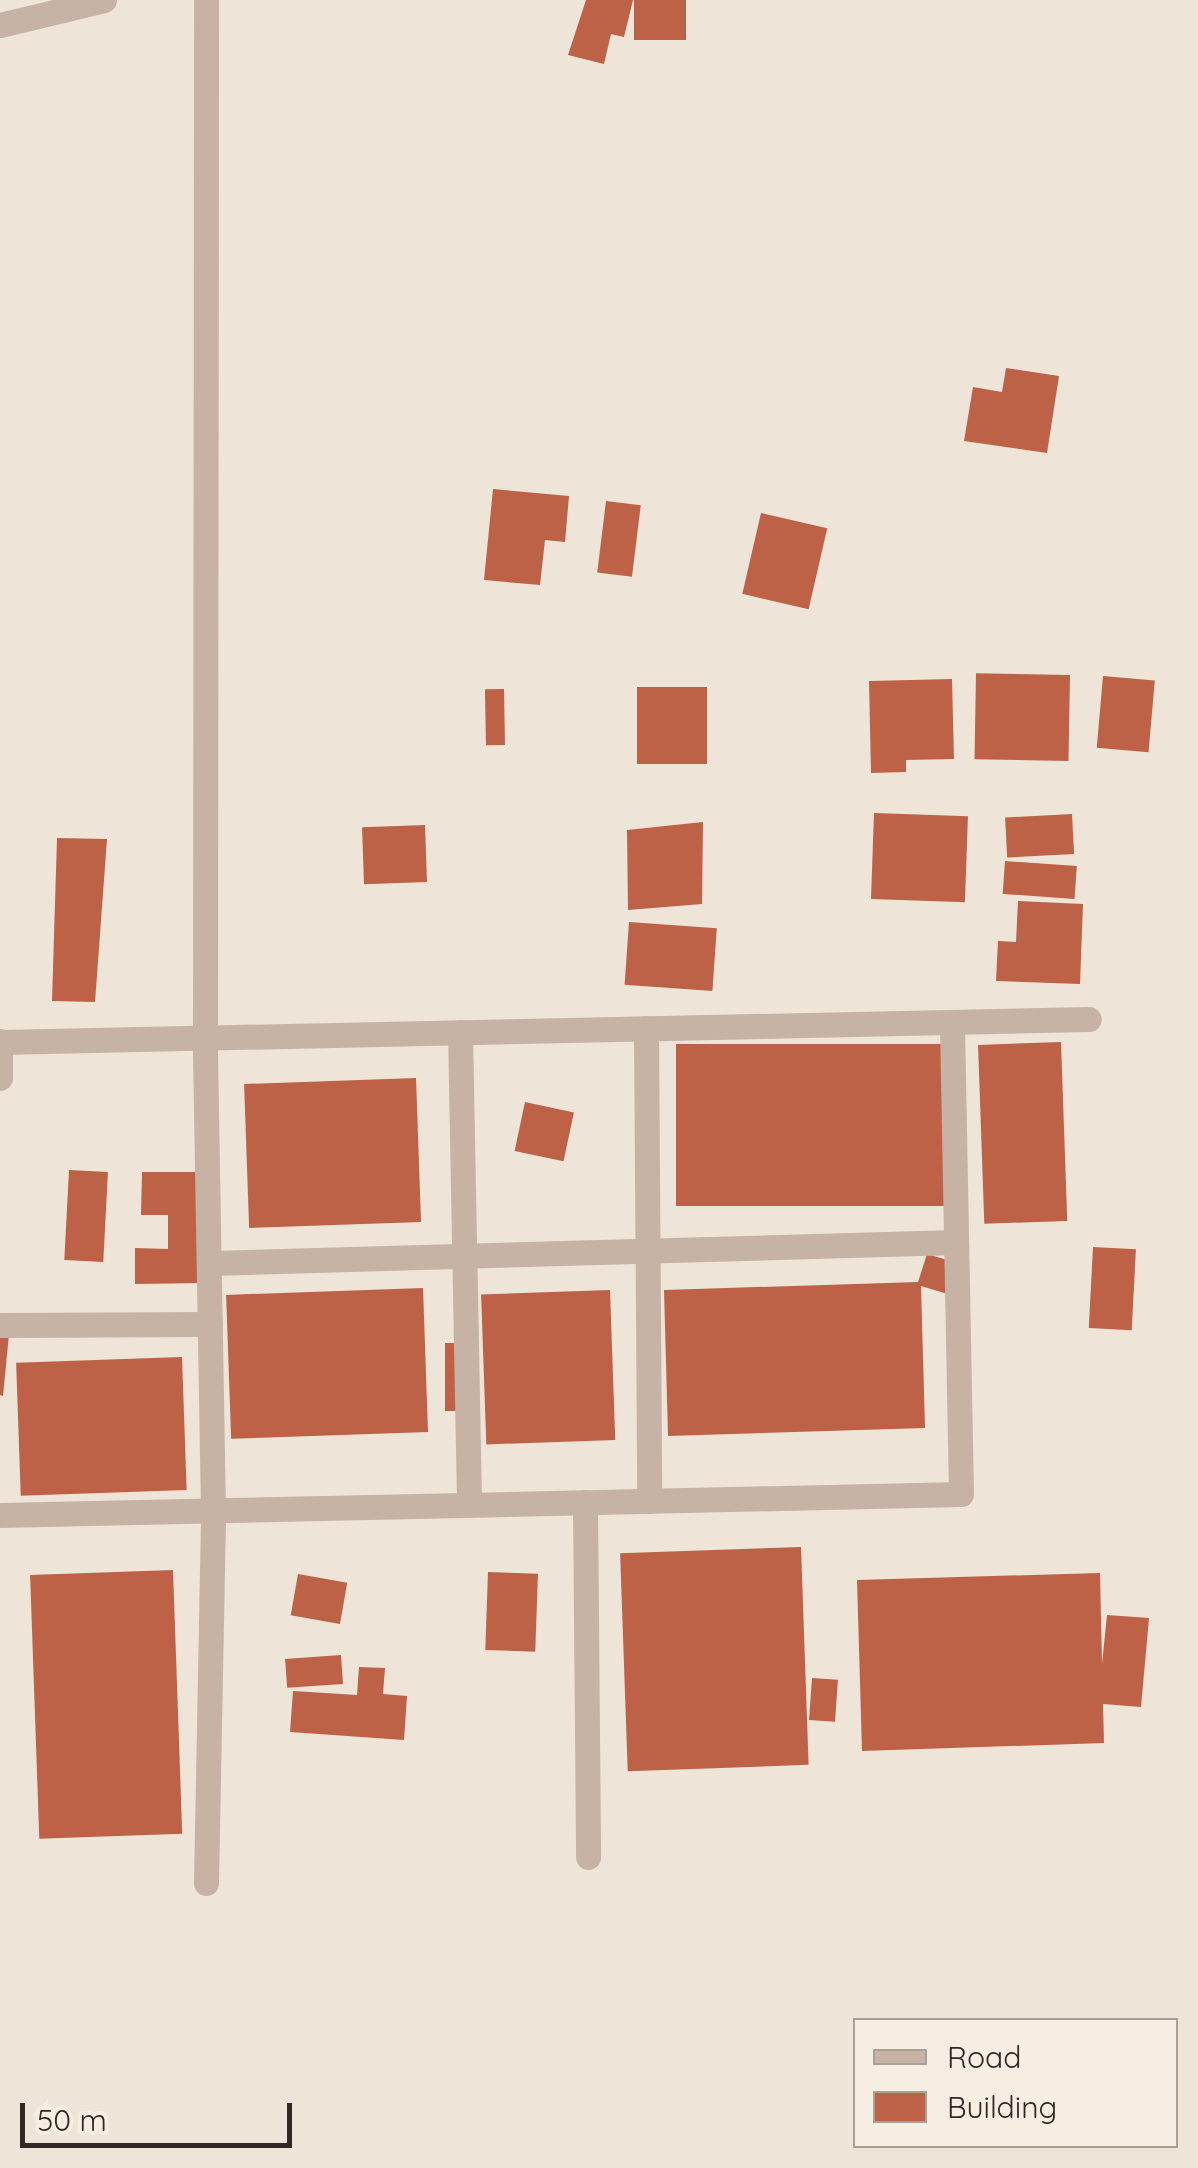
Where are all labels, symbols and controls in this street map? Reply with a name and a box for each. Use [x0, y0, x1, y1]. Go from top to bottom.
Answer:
legend [853, 2018, 1178, 2148]
text: Road [947, 2038, 1021, 2076]
scale bar [25, 2083, 298, 2145]
text: Building [947, 2088, 1057, 2126]
text: 50 m [37, 2101, 107, 2139]

